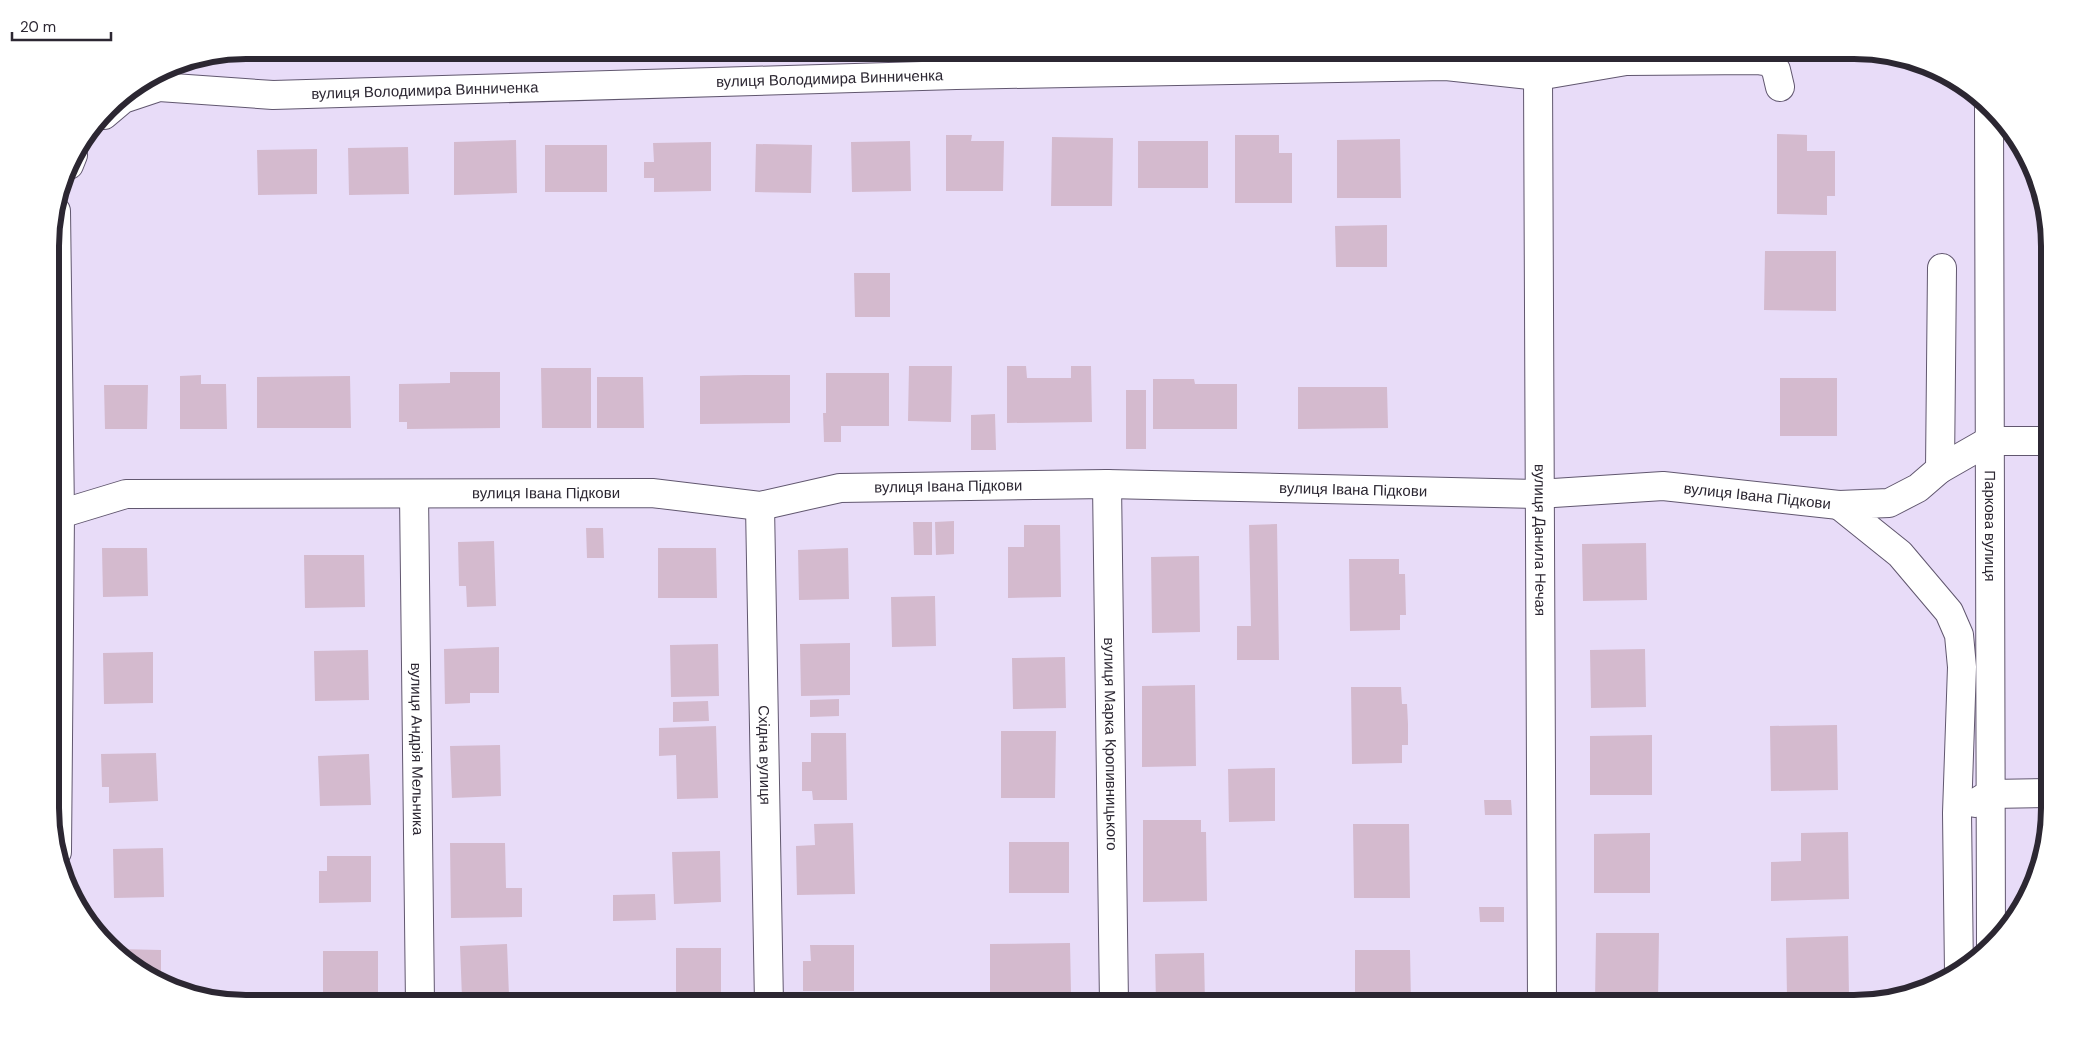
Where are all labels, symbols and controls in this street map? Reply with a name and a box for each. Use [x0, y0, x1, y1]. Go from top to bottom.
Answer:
scale bar [12, 10, 111, 42]
text: 20 m [20, 17, 56, 37]
street label: вулиця Володимира Винниченка [716, 65, 944, 92]
street label: вулиця Володимира Винниченка [311, 77, 539, 104]
street label: вулиця Данила Нечая [1530, 464, 1550, 616]
street label: Паркова вулиця [1980, 470, 2000, 582]
street label: вулиця Івана Підкови [874, 475, 1022, 497]
street label: вулиця Івана Підкови [1279, 478, 1427, 501]
street label: вулиця Івана Підкови [1683, 478, 1832, 514]
street label: вулиця Івана Підкови [472, 483, 620, 503]
street label: вулиця Марка Кропивницького [1099, 637, 1122, 851]
street label: вулиця Андрія Мельника [406, 663, 428, 836]
street label: Східна вулиця [754, 705, 775, 805]

